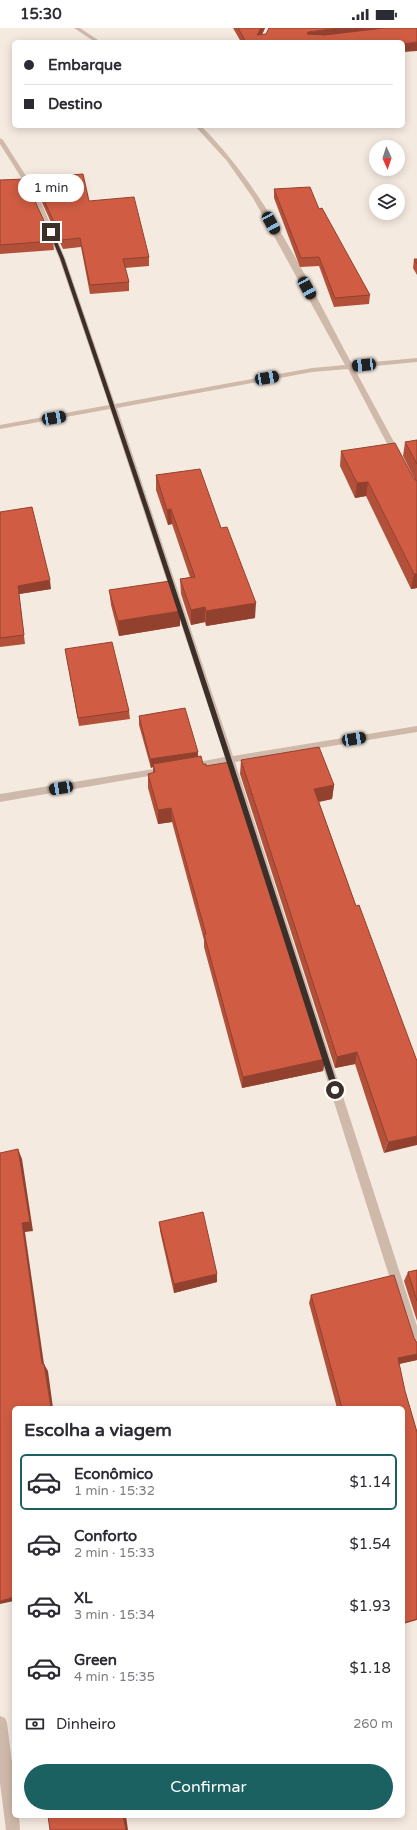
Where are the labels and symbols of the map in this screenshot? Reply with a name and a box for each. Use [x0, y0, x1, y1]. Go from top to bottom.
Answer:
north arrow [369, 140, 405, 176]
callout: 1 min [18, 174, 84, 202]
car [260, 210, 282, 236]
route end [42, 223, 60, 241]
car [296, 275, 318, 301]
car [351, 358, 377, 372]
car [254, 370, 280, 386]
car [41, 410, 67, 426]
car [341, 731, 367, 747]
car [48, 780, 74, 796]
route start [326, 1081, 344, 1099]

